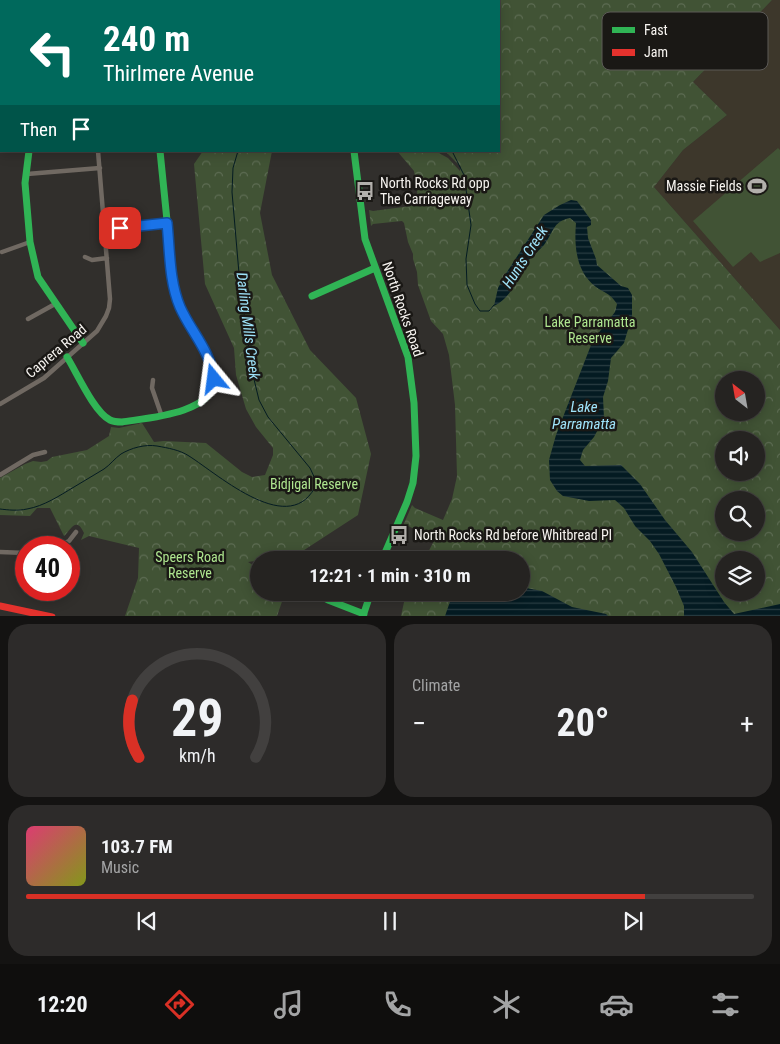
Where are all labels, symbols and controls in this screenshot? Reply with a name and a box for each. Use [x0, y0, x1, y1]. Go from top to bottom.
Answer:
legend [602, 12, 768, 70]
text: 240 m [103, 19, 190, 60]
icon: left [20, 20, 85, 85]
text: Fast [644, 22, 668, 38]
text: Jam [644, 44, 668, 60]
text: Thirlmere Avenue [103, 61, 254, 86]
icon: arrive [67, 115, 95, 143]
text: Then [20, 118, 57, 141]
place label: North Rocks Rd opp The Carriageway [380, 175, 490, 207]
sports icon: Massie Fields [746, 175, 768, 197]
place label: Massie Fields [666, 178, 742, 194]
bus stop icon: North Rocks Rd opp The Carriageway [354, 180, 376, 202]
pin [99, 207, 141, 249]
icon: arrive [106, 214, 134, 242]
water label: Hunts Creek [498, 222, 552, 291]
street label: North Rocks Road [379, 259, 427, 359]
water label: Darling Mills Creek [232, 271, 264, 381]
park label: Lake Parramatta Reserve [545, 314, 635, 346]
street label: Caprera Road [22, 321, 90, 381]
position arrow [187, 352, 239, 404]
north arrow [715, 371, 765, 421]
map controls [715, 371, 765, 601]
water label: Lake Parramatta [552, 398, 616, 433]
button: sound [715, 431, 765, 481]
park label: Bidjigal Reserve [270, 476, 358, 492]
button: search [715, 491, 765, 541]
bus stop icon: North Rocks Rd before Whitbread Pl [388, 524, 410, 546]
place label: North Rocks Rd before Whitbread Pl [414, 527, 612, 543]
speed limit sign: 40 [15, 536, 80, 601]
park label: Speers Road Reserve [155, 549, 225, 581]
button: layers [715, 551, 765, 601]
text: 12:21 · 1 min · 310 m [309, 564, 471, 587]
text: Climate [412, 676, 460, 695]
text: 29 [171, 688, 223, 749]
text: 20° [556, 701, 610, 745]
text: − [412, 707, 426, 740]
text: + [740, 707, 754, 740]
text: km/h [179, 745, 215, 766]
text: 103.7 FM [101, 835, 173, 858]
text: Music [101, 858, 139, 877]
icon: previous [133, 907, 161, 935]
icon: pause [376, 907, 404, 935]
icon: next [619, 907, 647, 935]
icon: directions [162, 987, 197, 1022]
icon: music [271, 987, 306, 1022]
icon: phone [380, 987, 415, 1022]
icon: climate [489, 987, 524, 1022]
icon: car [599, 987, 634, 1022]
icon: filters [708, 987, 743, 1022]
text: 12:20 [37, 992, 88, 1017]

